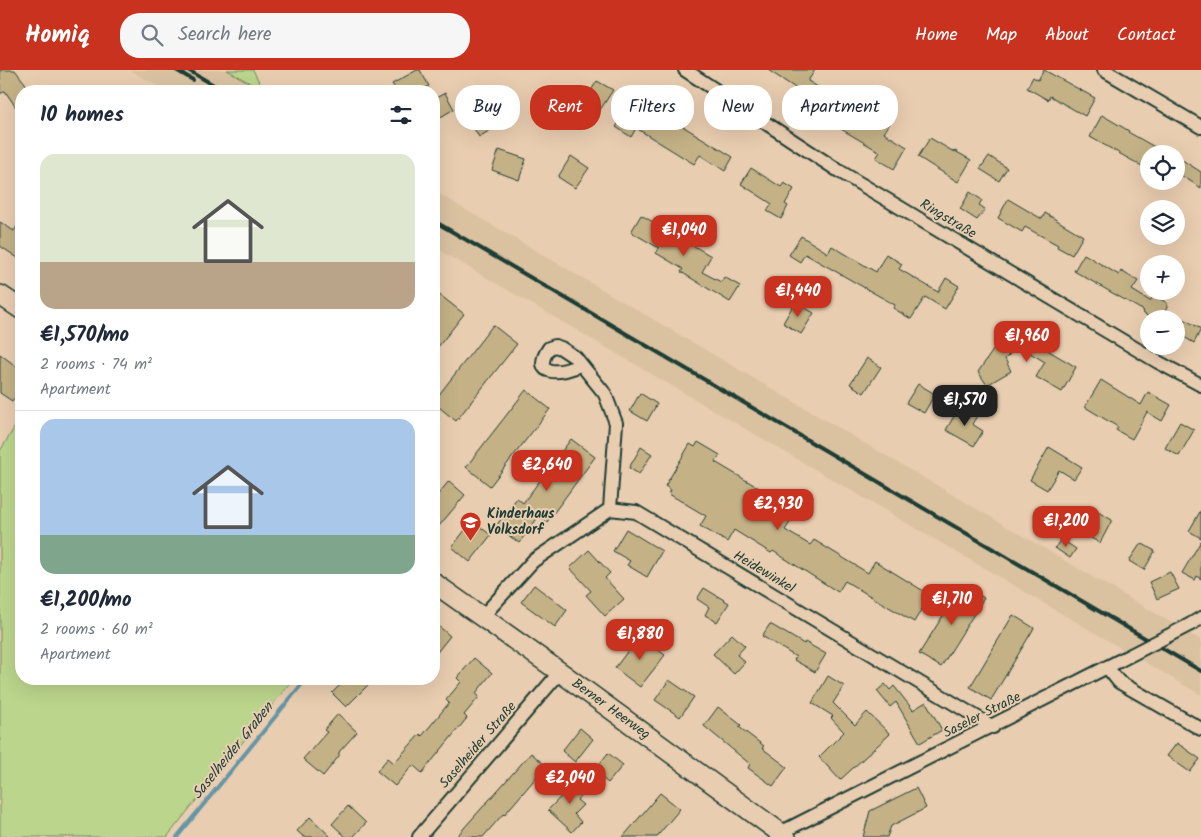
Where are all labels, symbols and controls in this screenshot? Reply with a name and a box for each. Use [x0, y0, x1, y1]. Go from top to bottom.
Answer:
search box [120, 13, 470, 58]
text: Homiq [25, 16, 90, 55]
text: Search here [178, 20, 272, 50]
icon: search [138, 21, 166, 49]
text: Home [915, 21, 958, 50]
text: Map [986, 21, 1017, 50]
text: About [1045, 21, 1089, 50]
text: Contact [1117, 21, 1176, 50]
chip: Buy [455, 85, 520, 130]
chip: Rent [530, 85, 601, 130]
chip: Filters [611, 85, 694, 130]
chip: New [704, 85, 772, 130]
chip: Apartment [782, 85, 898, 130]
text: 10 homes [40, 99, 124, 132]
icon: filters [387, 101, 415, 129]
map controls [1140, 145, 1185, 355]
button: locate [1140, 145, 1185, 190]
icon: home [183, 186, 273, 276]
street label: Ringstraße [915, 193, 981, 245]
button: layers [1140, 200, 1185, 245]
pin: €1,040 [643, 214, 725, 257]
text: €1,040 [662, 218, 706, 243]
button: + [1140, 255, 1185, 300]
pin: €1,440 [757, 276, 839, 318]
text: €1,440 [776, 279, 820, 304]
button: − [1140, 310, 1185, 355]
text: €1,570/mo [40, 319, 129, 352]
pin: €1,960 [986, 320, 1068, 363]
text: €1,960 [1005, 324, 1049, 349]
text: 2 rooms · 74 m² [40, 352, 152, 377]
text: Apartment [40, 377, 111, 402]
pin: €1,570 [924, 384, 1006, 427]
text: €1,570 [943, 388, 987, 413]
pin: €2,640 [506, 450, 588, 492]
icon: home [183, 452, 273, 542]
text: €2,640 [522, 453, 572, 478]
pin: €2,930 [737, 488, 819, 531]
text: €2,930 [754, 492, 802, 517]
place label: Kinderhaus Volksdorf [487, 503, 555, 541]
pin: €1,200 [1025, 506, 1107, 548]
text: €1,200 [1044, 509, 1088, 534]
school or university icon: Kinderhaus Volksdorf [459, 510, 483, 541]
street label: Heidewinkel [729, 545, 800, 599]
text: €1,200/mo [40, 584, 132, 617]
pin: €1,710 [911, 584, 993, 626]
text: €1,710 [932, 587, 972, 612]
text: 2 rooms · 60 m² [40, 617, 153, 642]
pin: €1,880 [599, 618, 681, 661]
text: €1,880 [617, 622, 663, 647]
text: Apartment [40, 642, 111, 667]
street label: Berner Heerweg [567, 673, 655, 745]
street label: Saseler Straße [939, 686, 1025, 744]
water label: Saselheider Graben [186, 696, 280, 805]
street label: Saselheider Straße [434, 696, 522, 793]
pin: €2,040 [529, 762, 611, 805]
text: €2,040 [546, 766, 594, 791]

